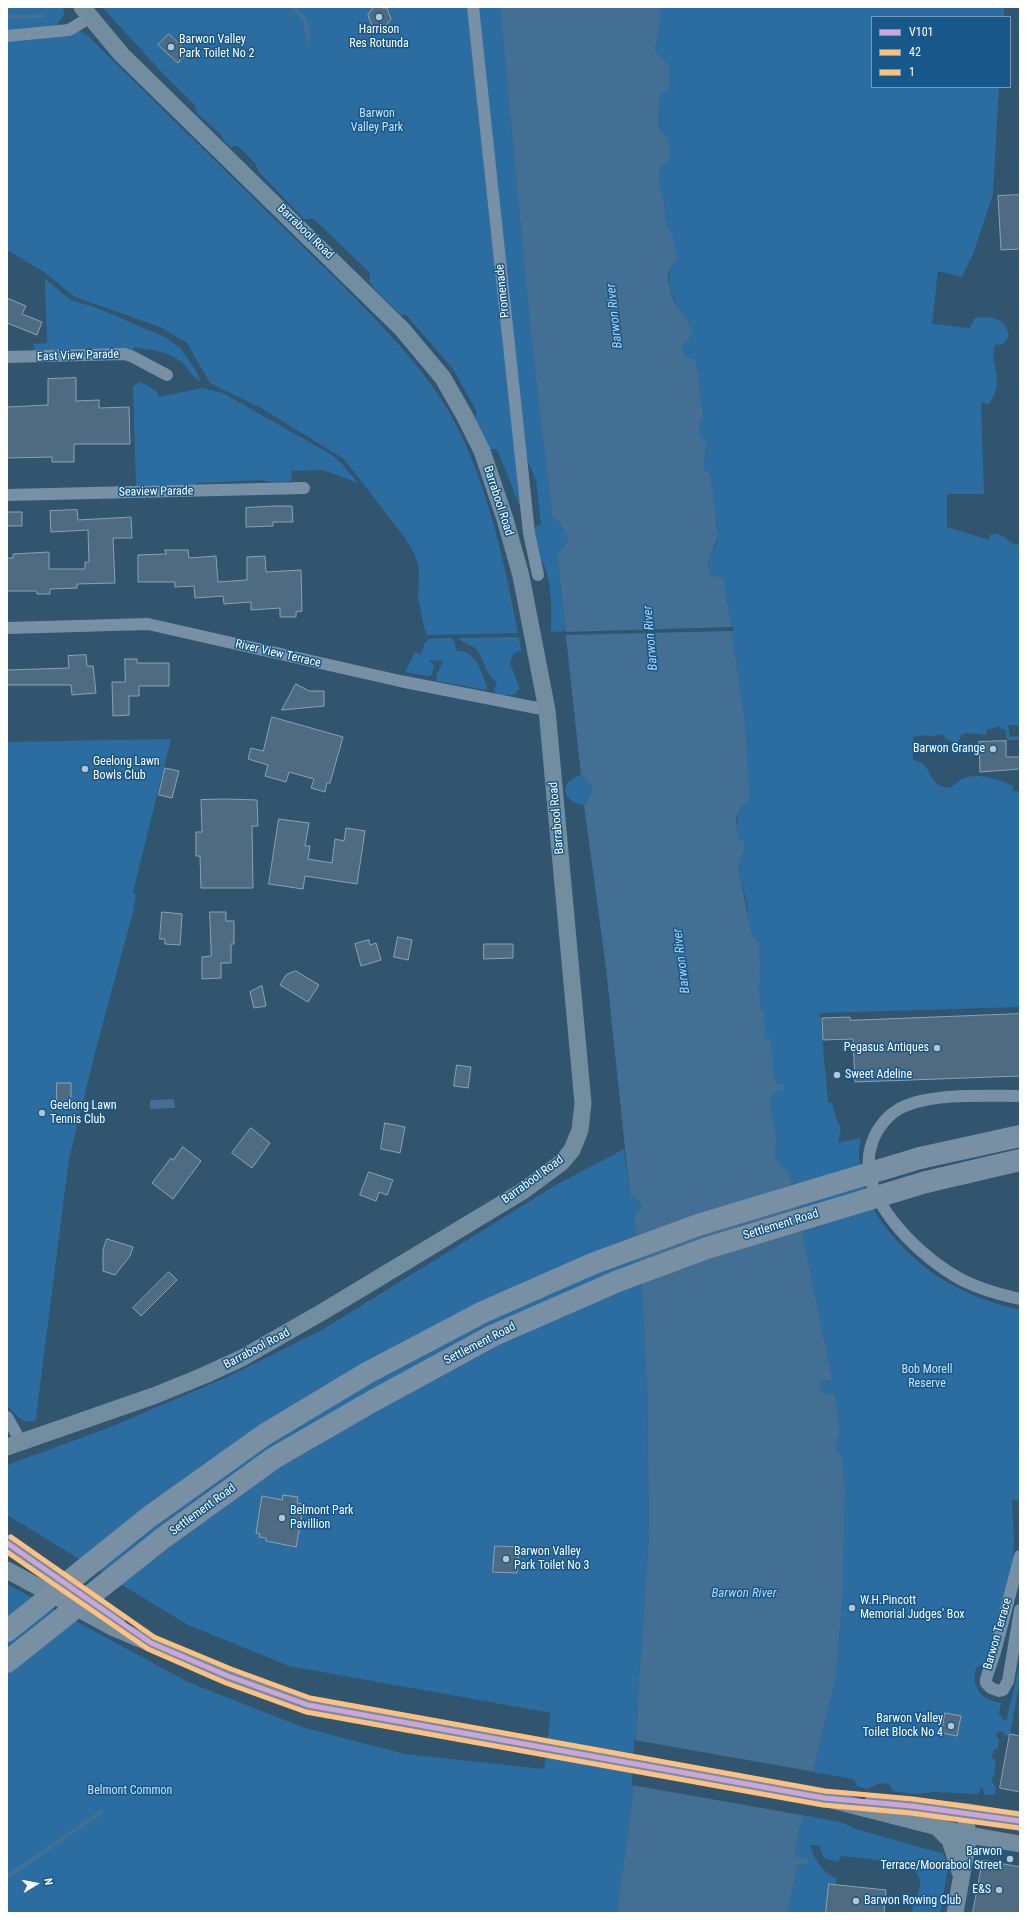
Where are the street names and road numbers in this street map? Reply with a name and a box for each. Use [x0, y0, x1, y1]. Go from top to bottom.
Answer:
street label: Barrabool Road [274, 202, 336, 262]
street label: Promenade [493, 263, 513, 319]
street label: East View Parade [37, 347, 119, 365]
street label: Barrabool Road [480, 464, 516, 538]
street label: Seaview Parade [119, 484, 193, 500]
street label: River View Terrace [234, 637, 322, 671]
street label: Barrabool Road [547, 781, 567, 855]
street label: Barrabool Road [499, 1153, 567, 1207]
street label: Settlement Road [742, 1207, 820, 1243]
street label: Settlement Road [442, 1320, 518, 1368]
street label: Barrabool Road [222, 1326, 292, 1372]
street label: Settlement Road [167, 1481, 239, 1539]
street label: Barwon Terrace [981, 1597, 1015, 1671]

